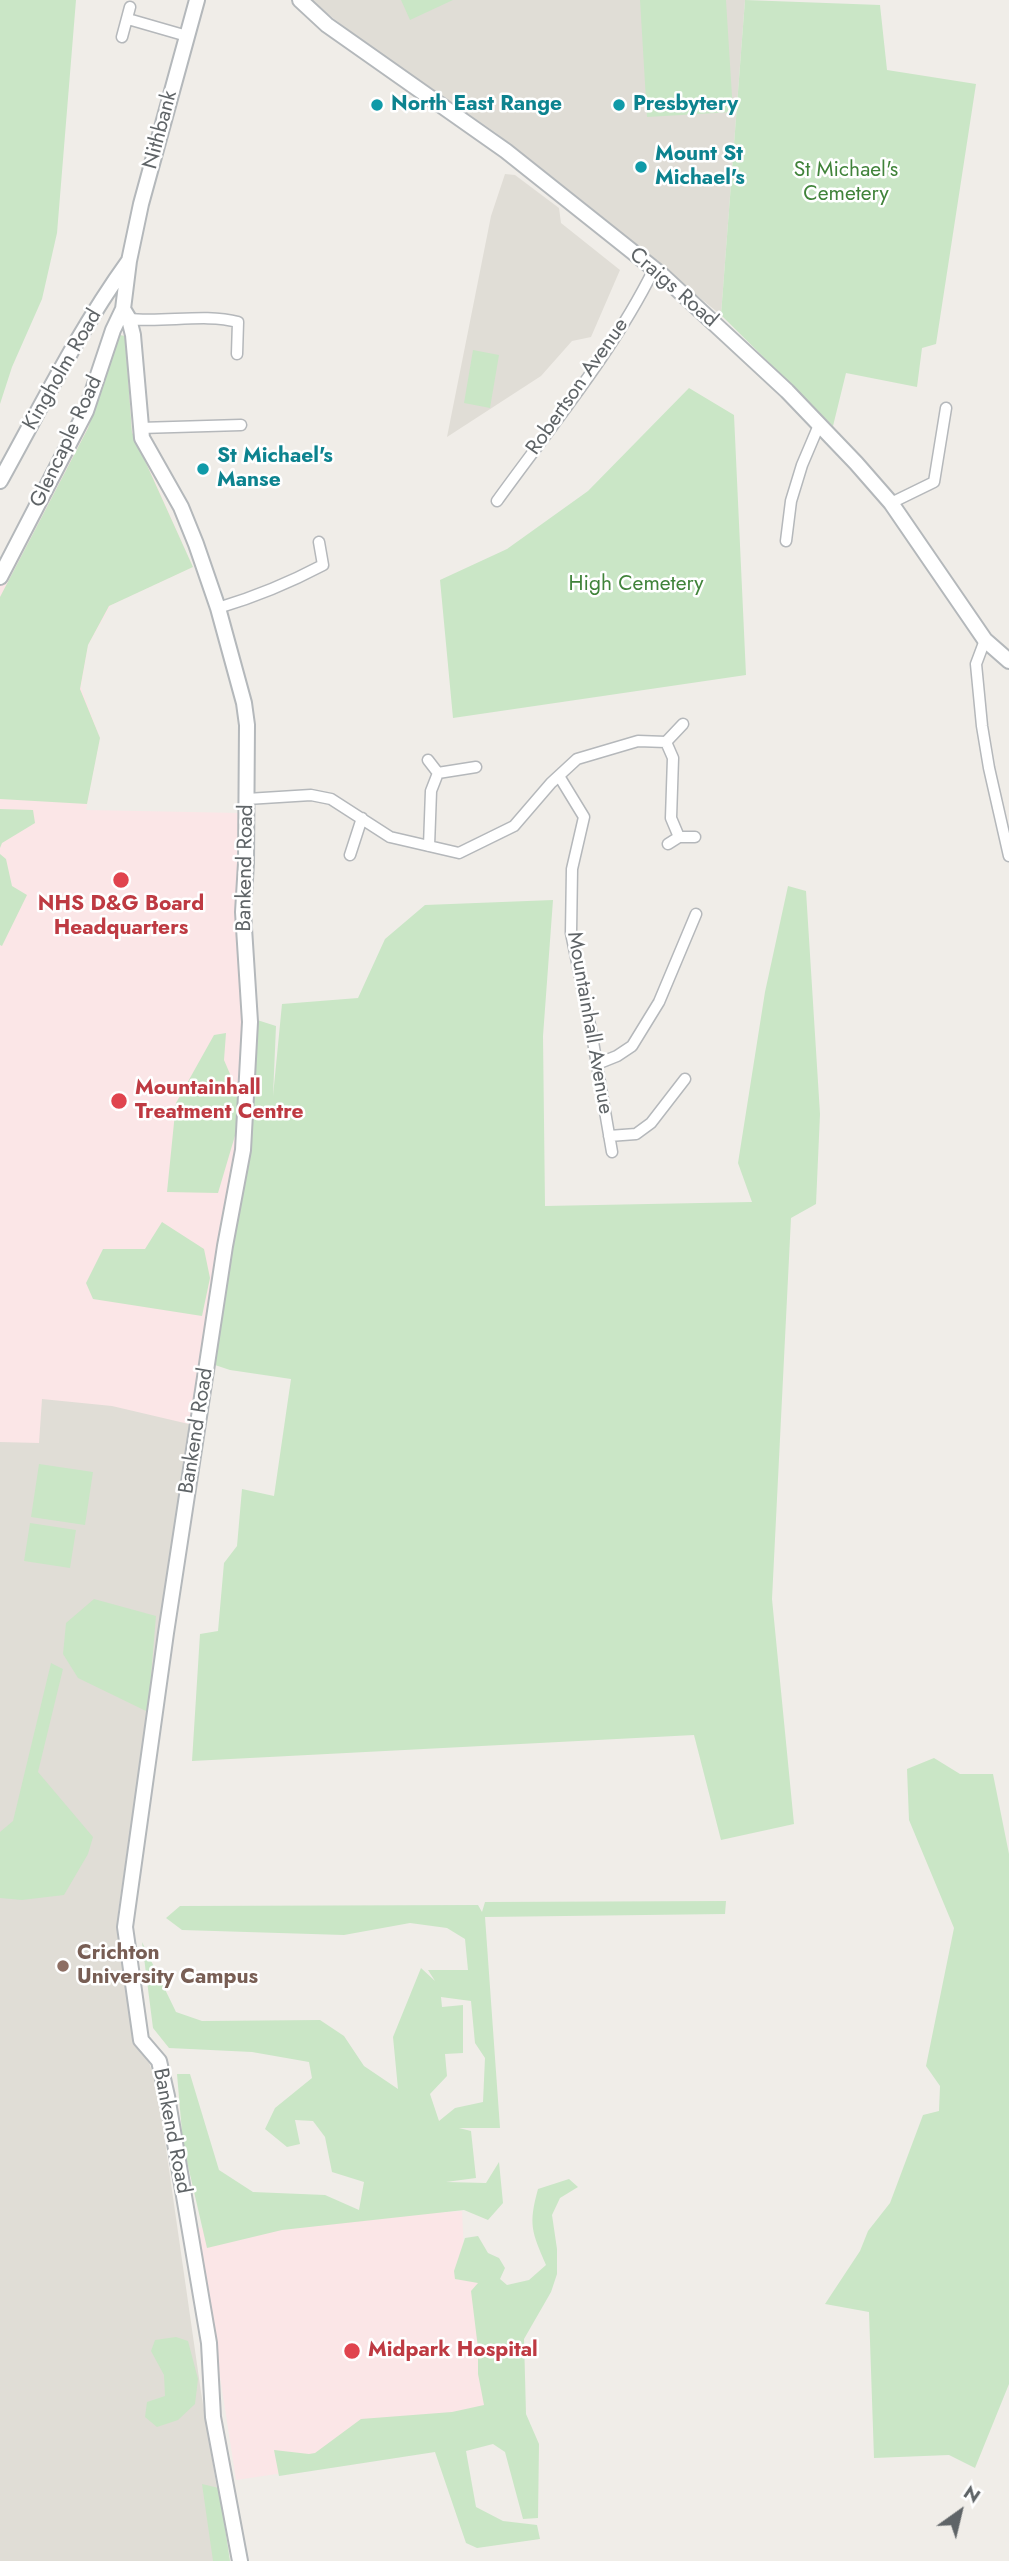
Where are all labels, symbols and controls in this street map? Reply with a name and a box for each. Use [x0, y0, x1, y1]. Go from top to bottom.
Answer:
street label: Nithbank [138, 88, 184, 172]
place label: North East Range [391, 92, 562, 118]
place label: Presbytery [633, 92, 738, 118]
marker: North East Range [369, 97, 385, 113]
marker: Presbytery [611, 97, 627, 113]
place label: Mount St Michael's [655, 142, 745, 192]
park label: St Michael's Cemetery [794, 158, 898, 208]
marker: Mount St Michael's [633, 159, 649, 175]
street label: Craigs Road [624, 243, 722, 333]
street label: Kingholm Road [18, 305, 108, 435]
street label: Robertson Avenue [522, 314, 634, 460]
street label: Glencaple Road [26, 372, 108, 512]
place label: St Michael's Manse [217, 444, 333, 494]
marker: St Michael's Manse [195, 461, 211, 477]
park label: High Cemetery [568, 572, 704, 598]
street label: Bankend Road [232, 804, 260, 932]
marker: NHS D&G Board Headquarters [111, 870, 131, 890]
place label: NHS D&G Board Headquarters [38, 892, 204, 942]
street label: Mountainhall Avenue [561, 930, 617, 1116]
place label: Mountainhall Treatment Centre [135, 1076, 304, 1126]
marker: Mountainhall Treatment Centre [109, 1091, 129, 1111]
street label: Bankend Road [175, 1366, 219, 1496]
place label: Crichton University Campus [77, 1941, 258, 1991]
marker: Crichton University Campus [55, 1958, 71, 1974]
street label: Bankend Road [146, 2066, 196, 2196]
place label: Midpark Hospital [368, 2338, 538, 2364]
marker: Midpark Hospital [342, 2341, 362, 2361]
north arrow [925, 2477, 995, 2547]
text: N [958, 2479, 986, 2510]

